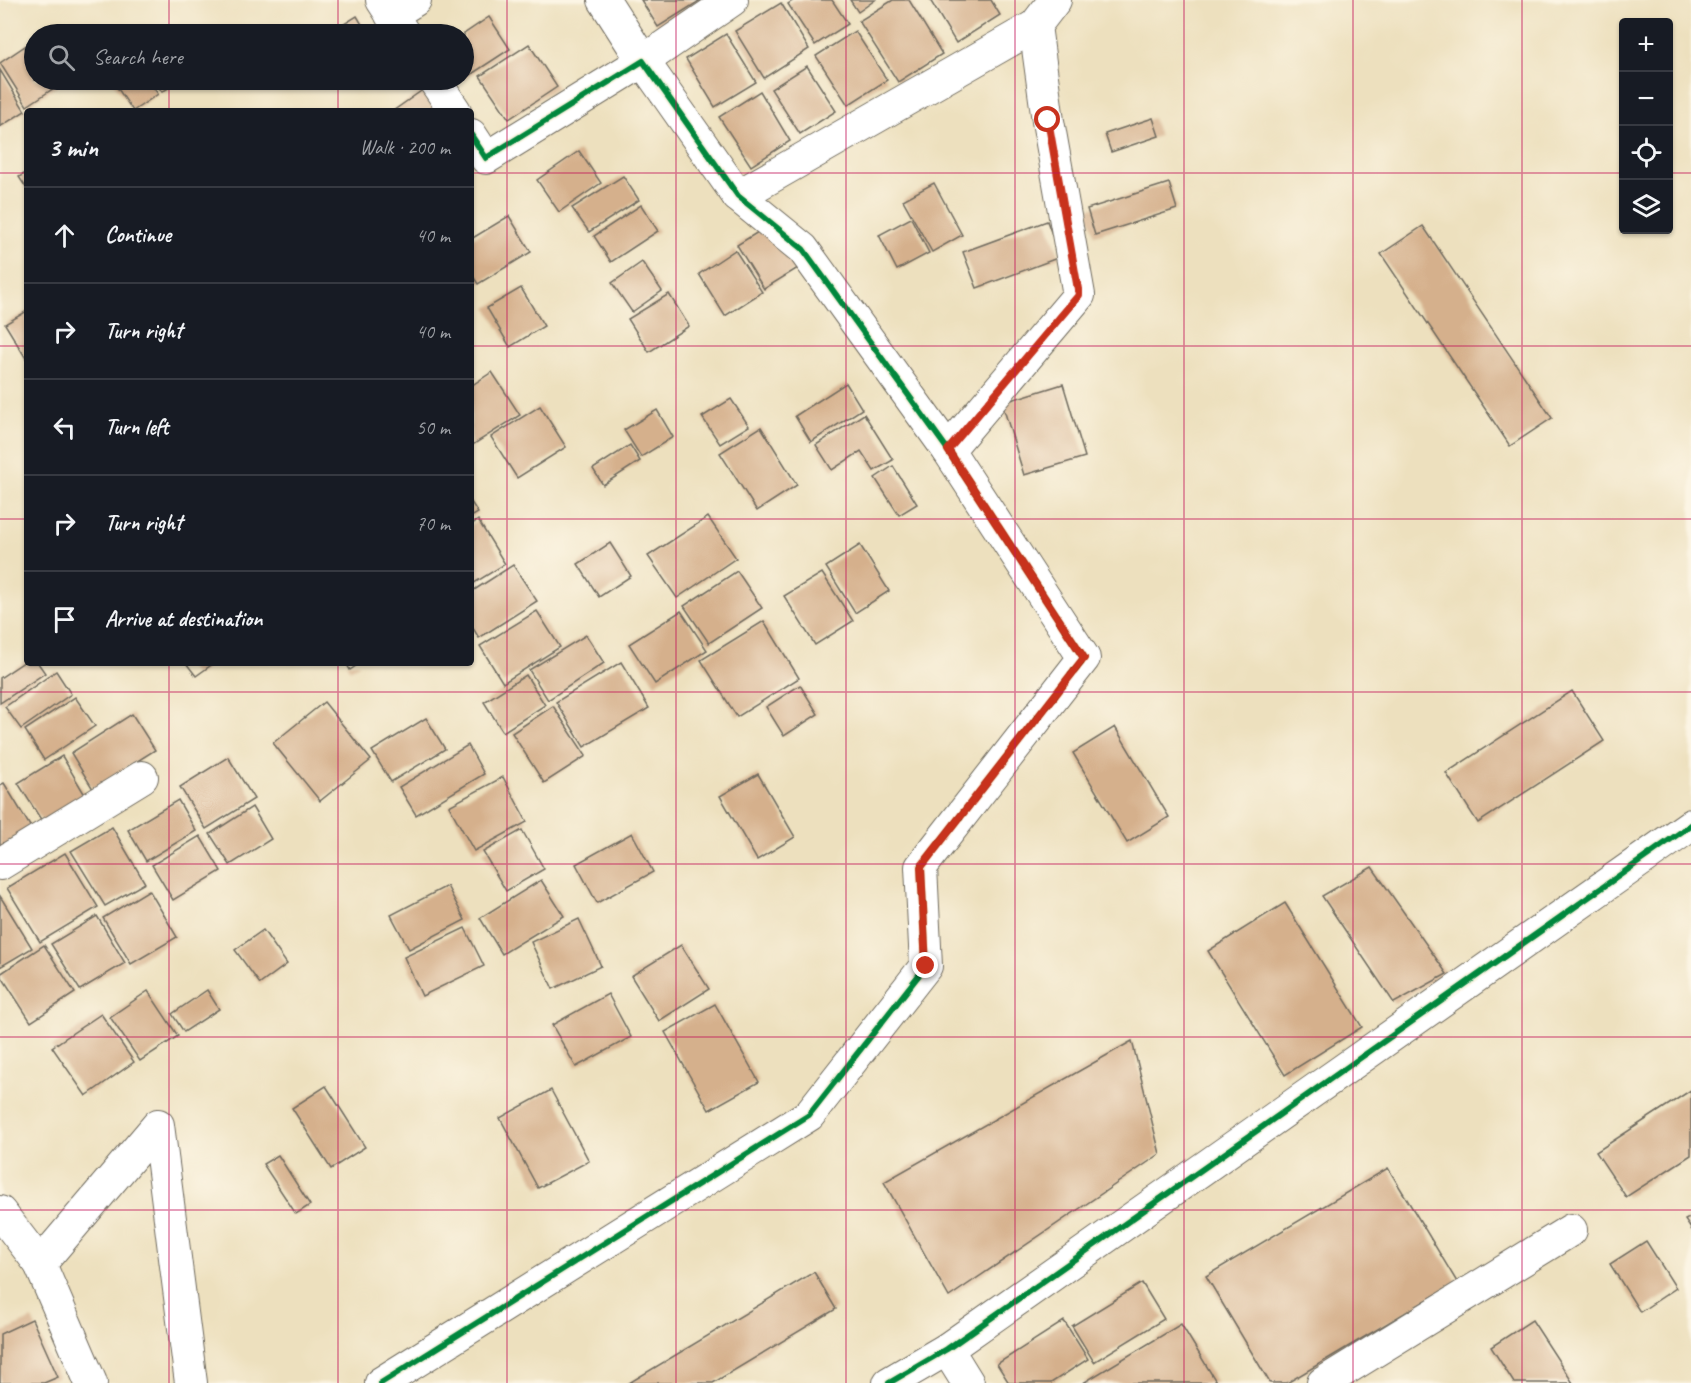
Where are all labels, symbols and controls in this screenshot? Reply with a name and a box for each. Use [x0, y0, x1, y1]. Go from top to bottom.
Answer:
map controls [1619, 18, 1673, 234]
button: + [1619, 18, 1673, 72]
search box [24, 24, 474, 90]
icon: search [45, 41, 78, 74]
text: Search here [93, 43, 183, 71]
button: − [1619, 72, 1673, 126]
route start [1034, 106, 1060, 132]
button: locate [1619, 126, 1673, 180]
text: 3 min [48, 131, 98, 164]
text: Walk · 200 m [360, 135, 450, 160]
button: layers [1619, 180, 1673, 234]
icon: ahead [48, 219, 81, 252]
text: Continue [105, 221, 171, 249]
text: 40 m [416, 223, 450, 248]
icon: right [48, 315, 81, 348]
text: Turn right [105, 317, 182, 345]
text: 40 m [416, 319, 450, 344]
icon: left [48, 411, 81, 444]
text: Turn left [105, 413, 169, 441]
text: 50 m [416, 415, 450, 440]
icon: right [48, 507, 81, 540]
text: Turn right [105, 509, 182, 537]
text: 70 m [416, 511, 450, 536]
icon: arrive [48, 603, 81, 636]
text: Arrive at destination [105, 605, 262, 633]
route end [912, 952, 938, 978]

